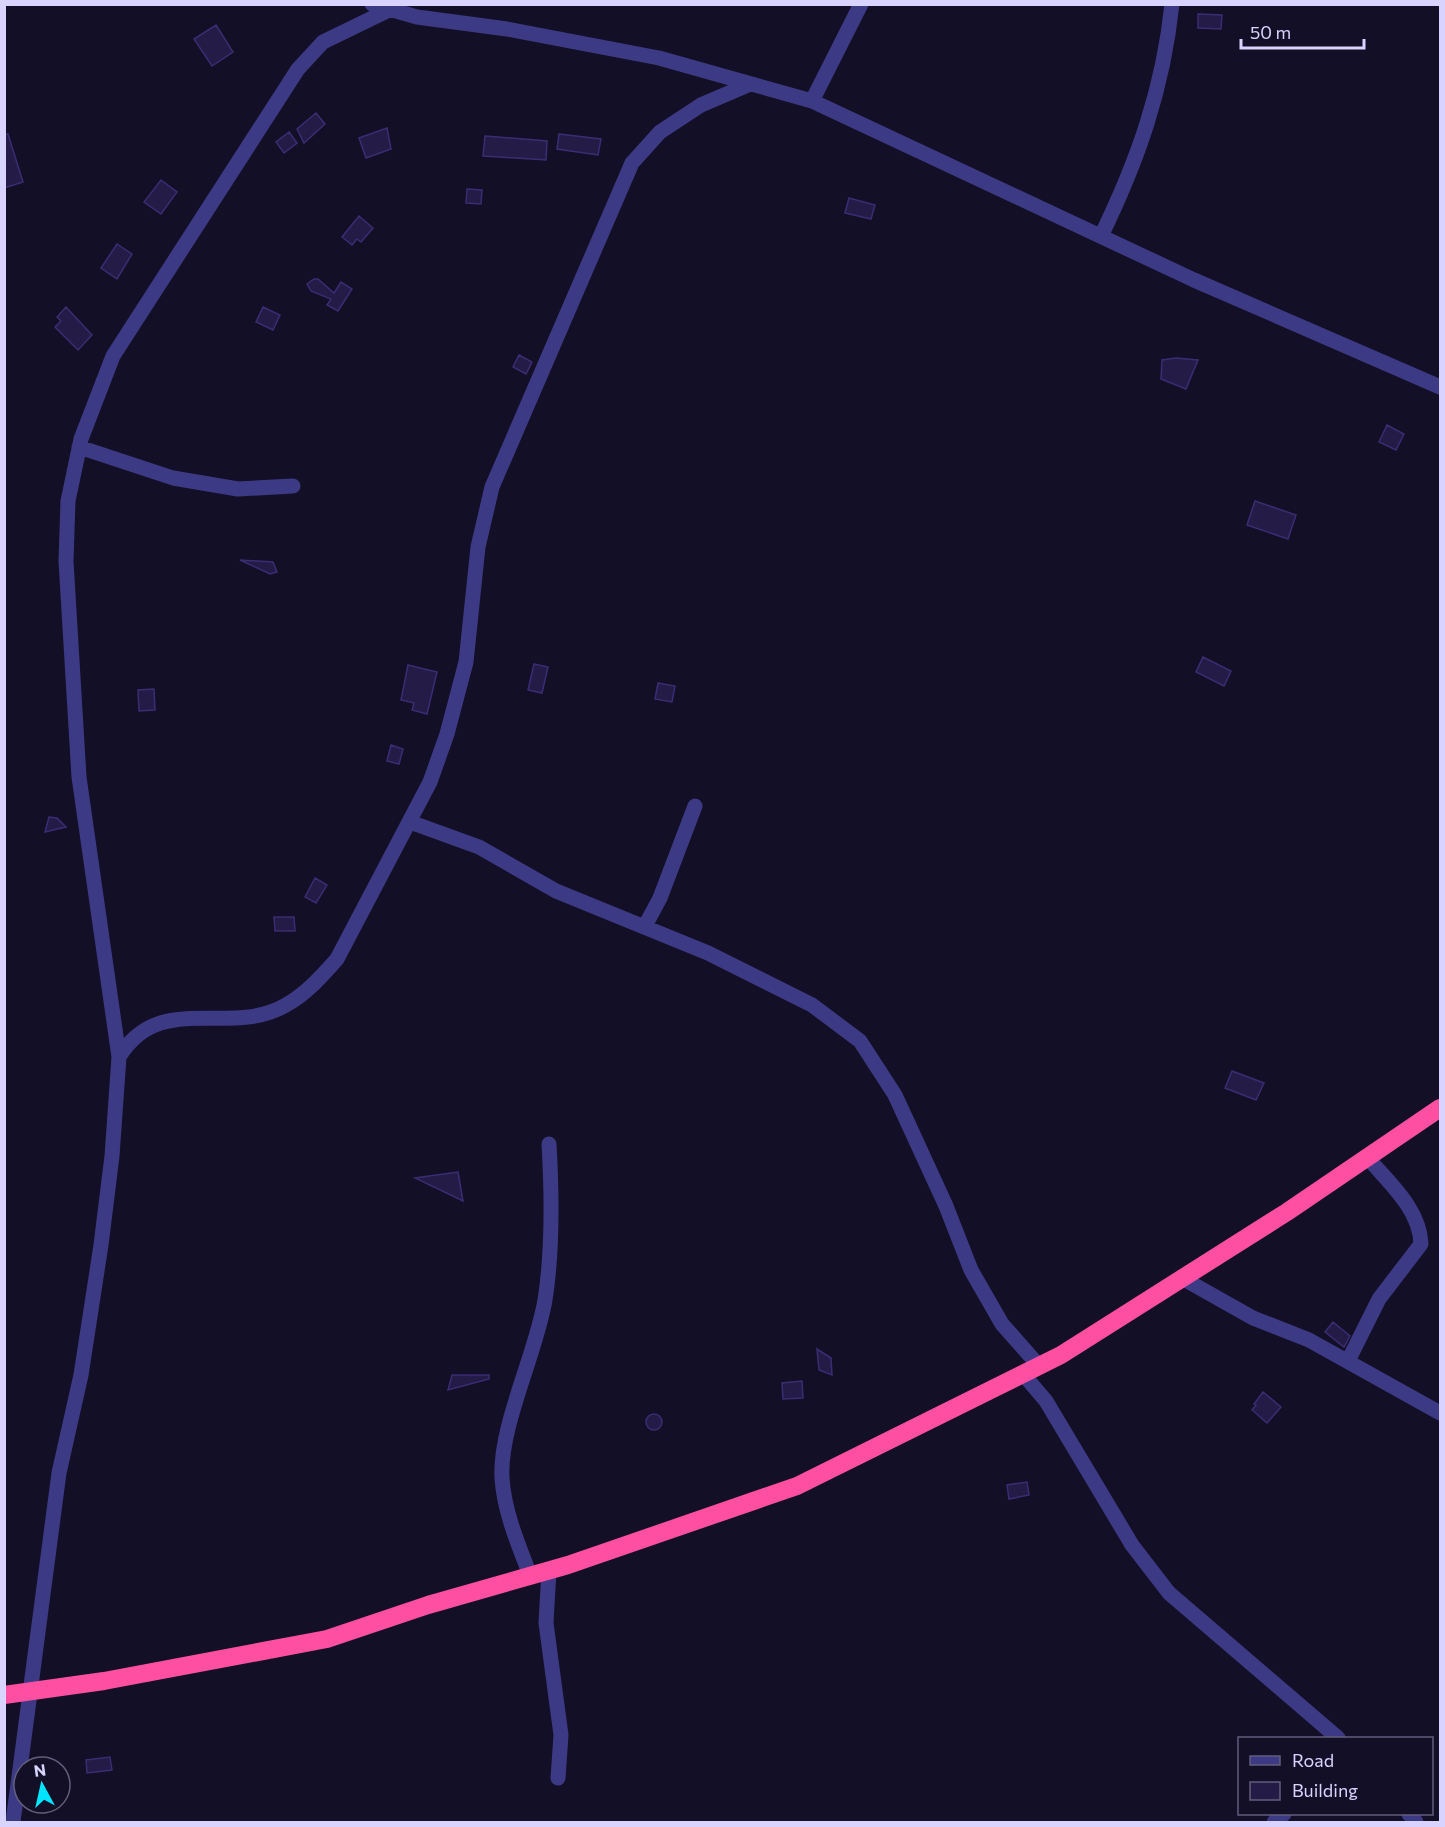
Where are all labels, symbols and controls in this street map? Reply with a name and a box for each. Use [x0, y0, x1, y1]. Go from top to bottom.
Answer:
scale bar [1241, 12, 1364, 50]
text: 50 m [1250, 21, 1291, 43]
legend [1238, 1737, 1433, 1815]
text: Road [1292, 1749, 1334, 1771]
north arrow [12, 1755, 72, 1815]
text: N [33, 1759, 47, 1780]
text: Building [1292, 1779, 1358, 1801]

